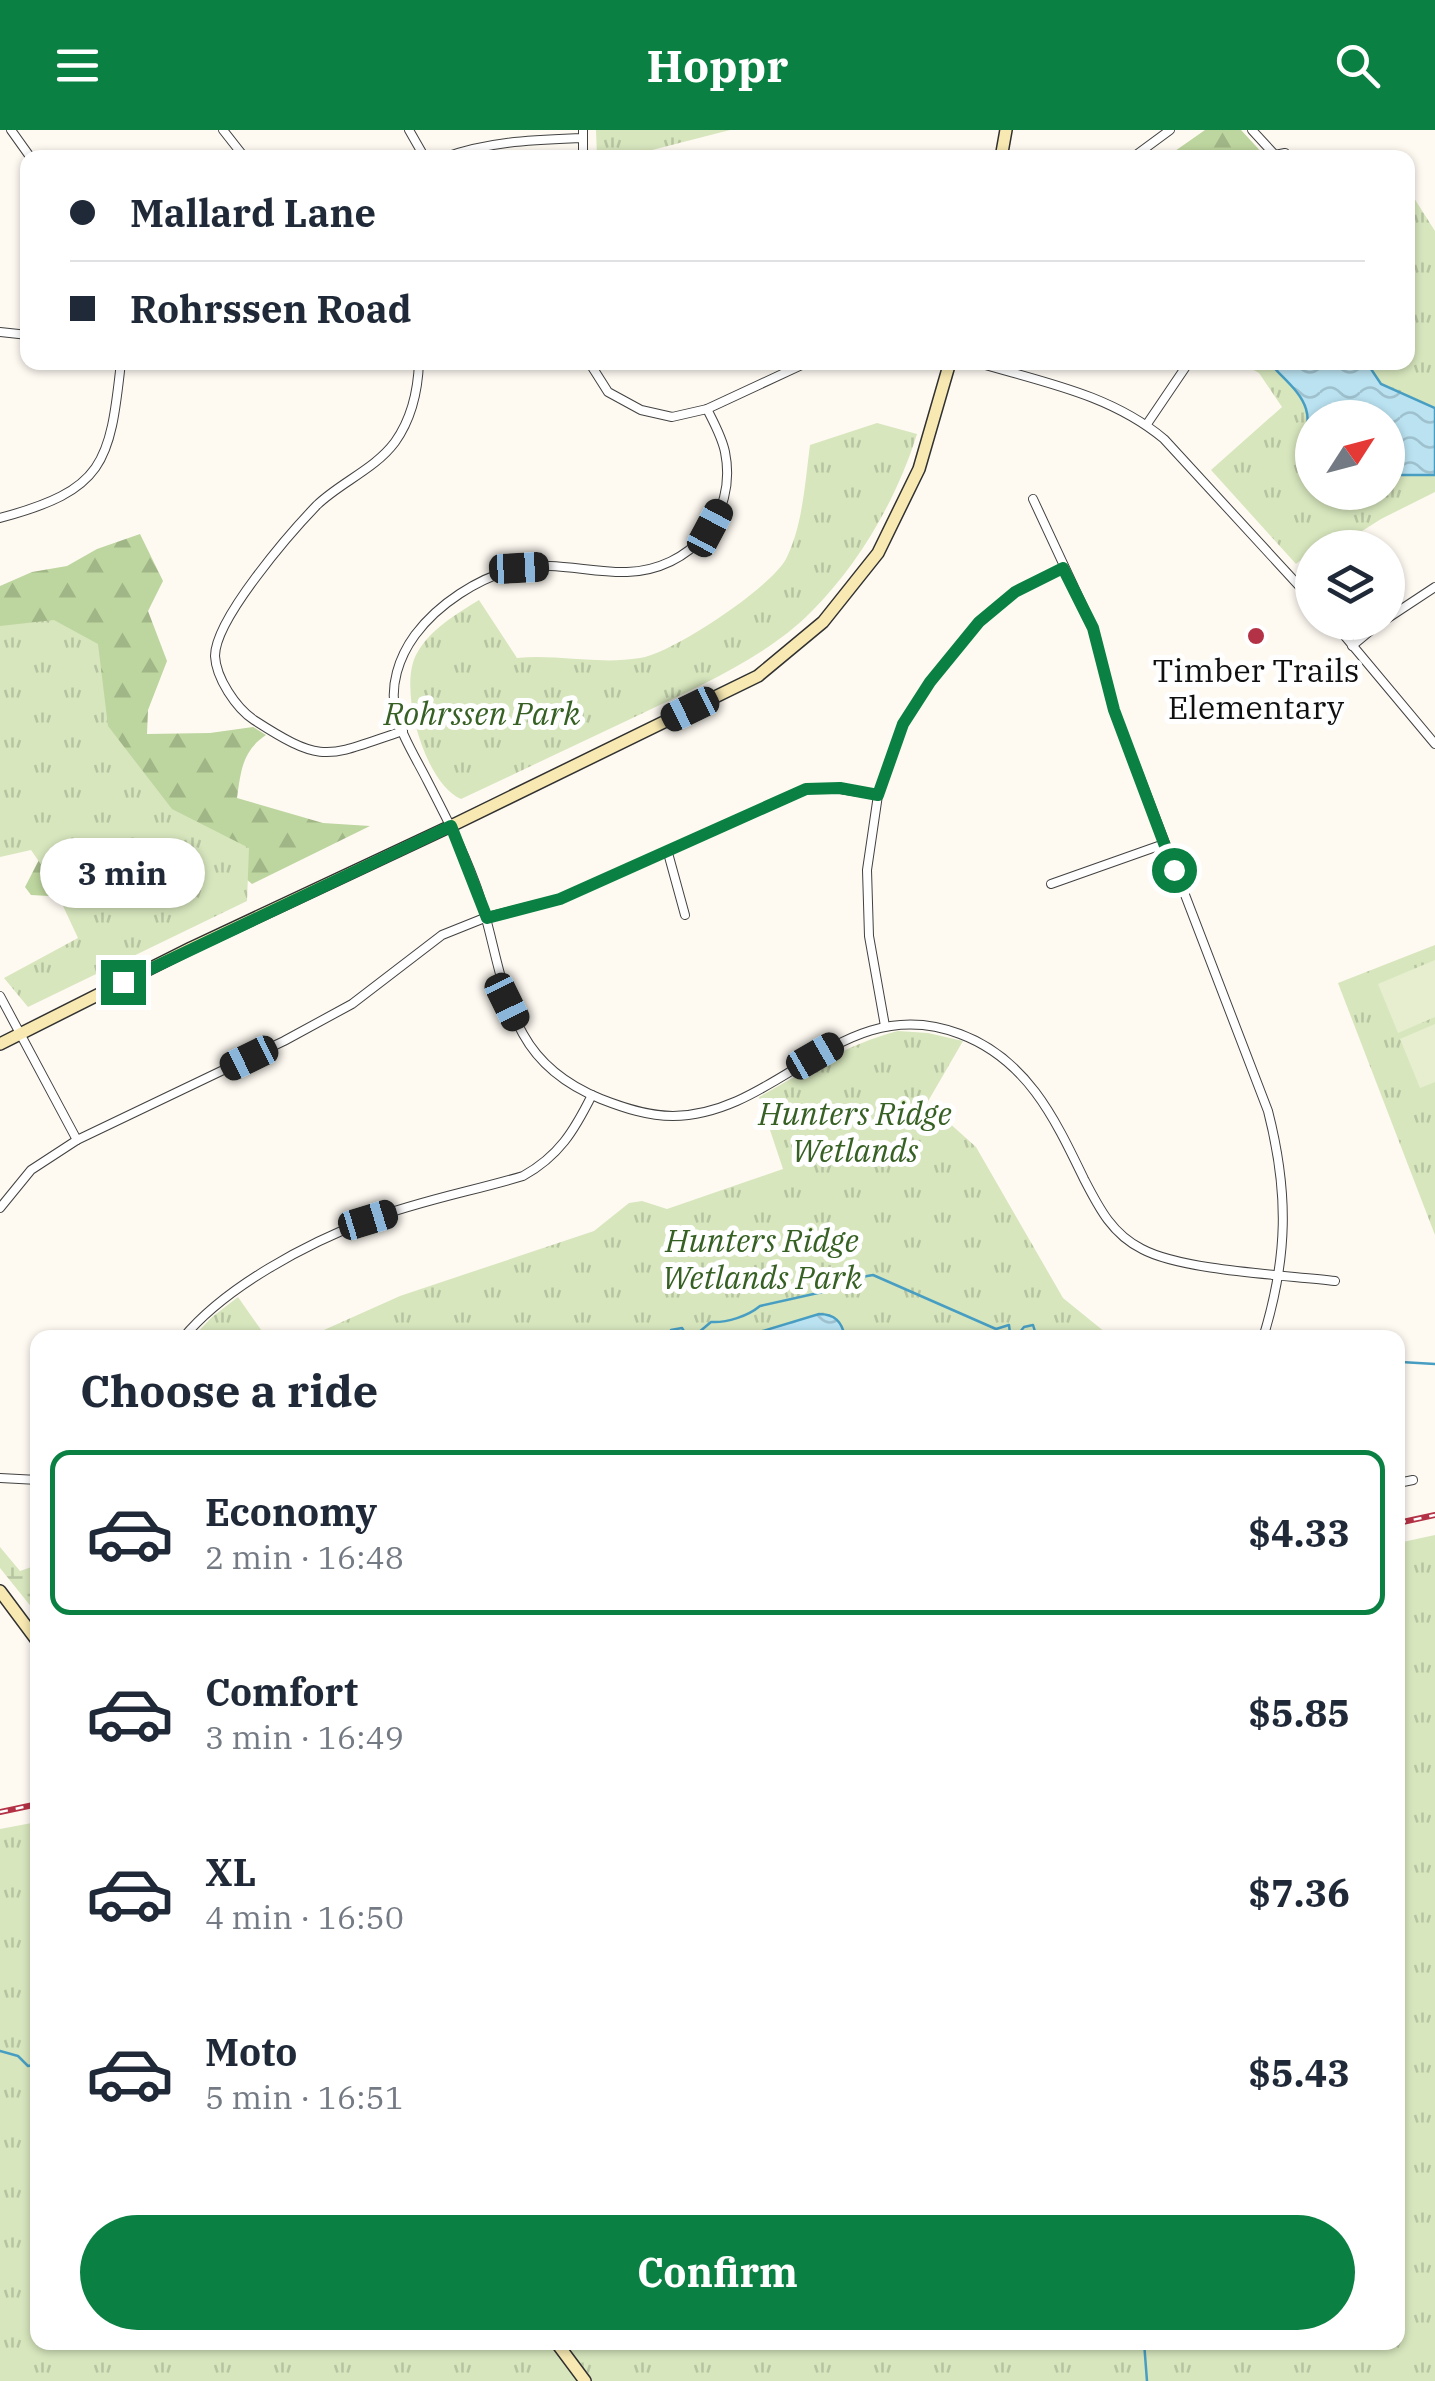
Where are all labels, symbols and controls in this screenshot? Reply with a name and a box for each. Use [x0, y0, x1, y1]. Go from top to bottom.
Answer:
text: Hoppr [647, 36, 788, 94]
icon: menu [50, 38, 105, 93]
icon: search [1330, 38, 1385, 93]
text: Mallard Lane [130, 188, 376, 237]
text: Rohrssen Road [130, 284, 412, 333]
north arrow [1295, 400, 1405, 510]
map controls [1295, 400, 1405, 640]
car [683, 494, 737, 562]
button: layers [1295, 530, 1405, 640]
car [488, 551, 550, 585]
marker: Timber Trails Elementary [1245, 625, 1267, 647]
place label: Timber Trails Elementary [1153, 649, 1359, 728]
car [656, 682, 724, 736]
park label: Rohrssen Park [383, 692, 580, 734]
callout: 3 min [41, 837, 206, 907]
route start [1152, 848, 1197, 893]
text: 3 min [78, 852, 167, 894]
route end [101, 960, 146, 1005]
car [480, 968, 534, 1036]
car [782, 1028, 848, 1084]
car [215, 1031, 283, 1085]
park label: Hunters Ridge Wetlands [757, 1092, 952, 1171]
car [335, 1197, 401, 1243]
park label: Hunters Ridge Wetlands Park [662, 1219, 862, 1298]
text: Choose a ride [80, 1361, 378, 1419]
text: Economy [205, 1487, 377, 1536]
icon: car [85, 1488, 175, 1578]
text: $4.33 [1248, 1508, 1350, 1557]
text: 2 min · 16:48 [205, 1536, 404, 1578]
text: Comfort [205, 1667, 358, 1716]
icon: car [85, 1668, 175, 1758]
text: $5.85 [1248, 1688, 1350, 1737]
text: 3 min · 16:49 [205, 1716, 404, 1758]
text: XL [205, 1847, 256, 1896]
icon: car [85, 1848, 175, 1938]
text: $7.36 [1248, 1868, 1350, 1917]
text: 4 min · 16:50 [205, 1896, 404, 1938]
text: Moto [205, 2027, 297, 2076]
icon: car [85, 2028, 175, 2118]
text: $5.43 [1248, 2048, 1350, 2097]
text: 5 min · 16:51 [205, 2076, 404, 2118]
button: Confirm [80, 2215, 1355, 2330]

